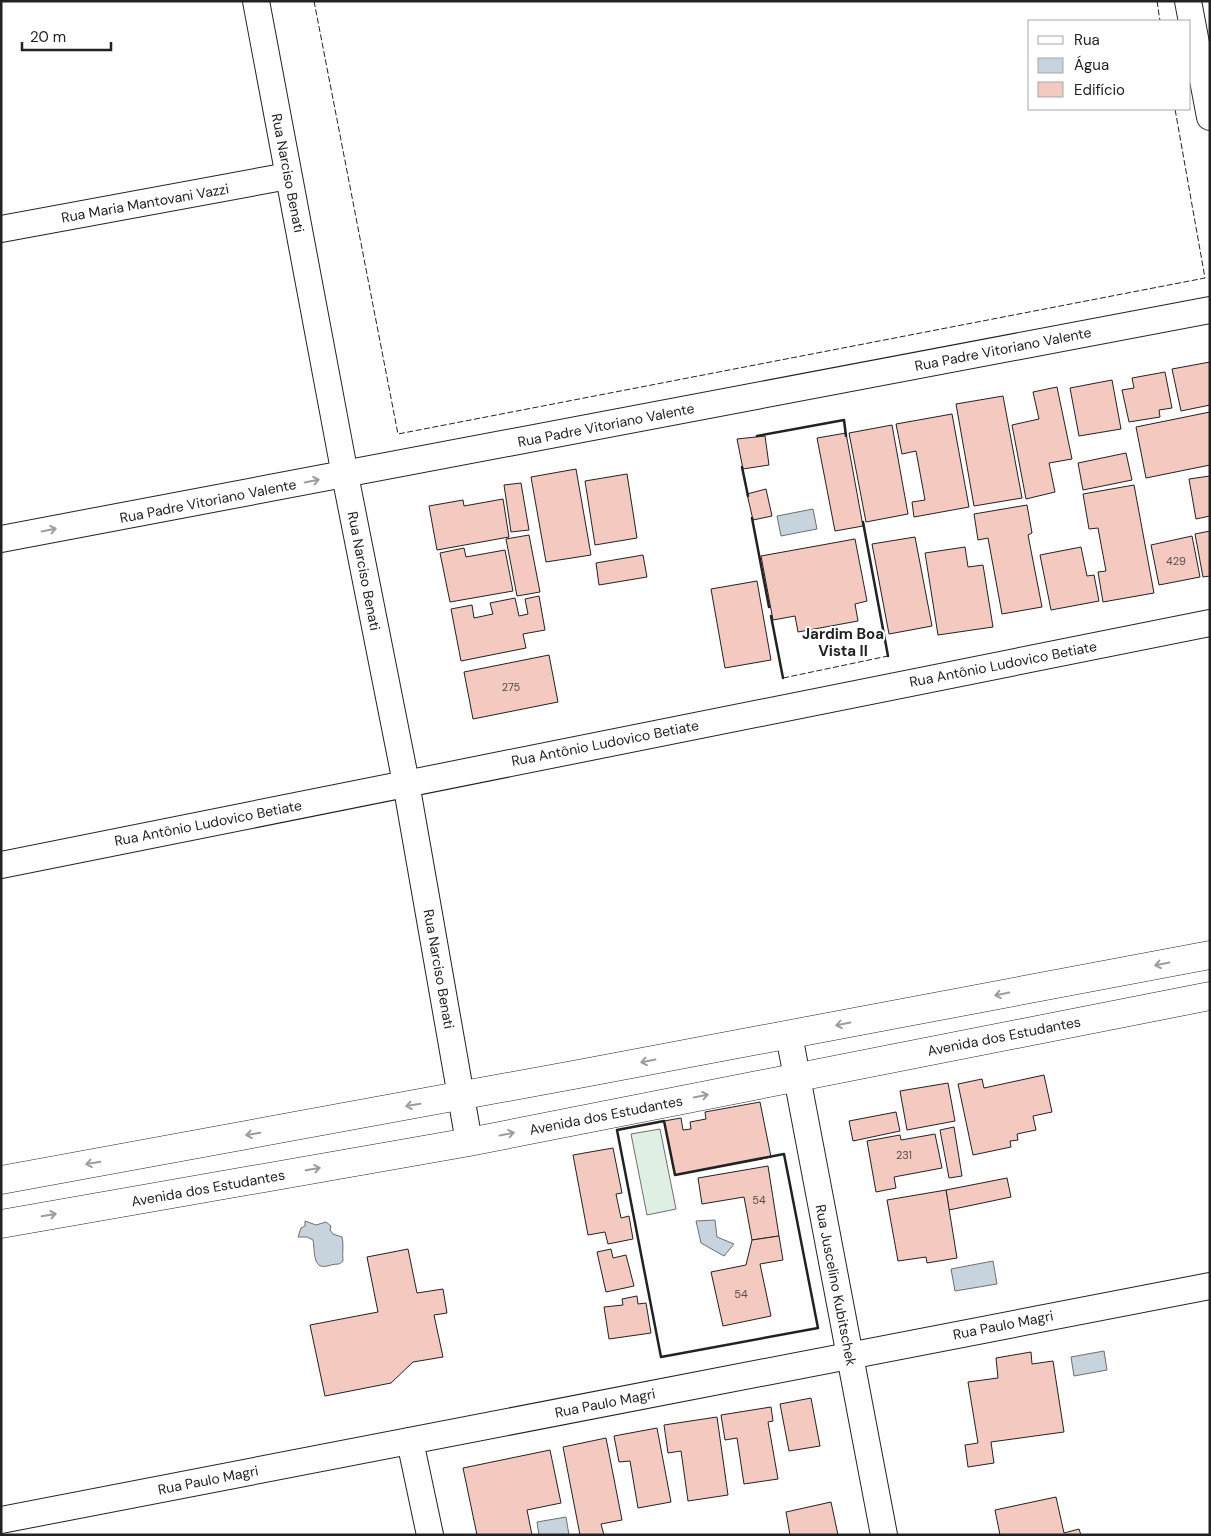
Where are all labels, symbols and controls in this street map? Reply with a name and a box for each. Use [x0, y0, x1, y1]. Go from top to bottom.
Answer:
scale bar [22, 20, 111, 52]
legend [1028, 20, 1191, 110]
text: 20 m [30, 27, 66, 47]
text: Rua [1074, 30, 1100, 50]
text: Água [1074, 55, 1109, 75]
text: Edifício [1074, 80, 1125, 100]
street label: Rua Narciso Benati [268, 112, 308, 234]
street label: Rua Maria Mantovani Vazzi [60, 179, 230, 227]
street label: Rua Padre Vitoriano Valente [913, 323, 1093, 375]
street label: Rua Padre Vitoriano Valente [516, 399, 696, 451]
street label: Rua Padre Vitoriano Valente [118, 475, 298, 527]
one-way arrow [304, 476, 320, 485]
street label: Rua Narciso Benati [344, 510, 384, 632]
one-way arrow [41, 525, 57, 535]
house number: 429 [1166, 554, 1186, 568]
district label: Jardim Boa Vista II [802, 624, 884, 661]
street label: Rua Antônio Ludovico Betiate [908, 637, 1098, 691]
house number: 275 [502, 680, 520, 694]
street label: Rua Antônio Ludovico Betiate [510, 716, 700, 770]
street label: Rua Antônio Ludovico Betiate [113, 796, 303, 850]
street label: Rua Narciso Benati [420, 908, 458, 1030]
one-way arrow [1154, 960, 1170, 969]
one-way arrow [995, 990, 1011, 1000]
street label: Avenida dos Estudantes [926, 1012, 1082, 1060]
one-way arrow [835, 1020, 851, 1030]
one-way arrow [641, 1057, 657, 1066]
street label: Avenida dos Estudantes [528, 1091, 684, 1139]
one-way arrow [692, 1091, 708, 1100]
one-way arrow [405, 1100, 421, 1110]
one-way arrow [499, 1129, 515, 1138]
one-way arrow [246, 1130, 262, 1139]
house number: 231 [896, 1148, 912, 1162]
one-way arrow [86, 1159, 102, 1169]
one-way arrow [304, 1164, 320, 1174]
street label: Avenida dos Estudantes [130, 1166, 286, 1210]
house number: 54 [752, 1193, 766, 1207]
street label: Rua Juscelino Kubitschek [812, 1203, 860, 1367]
one-way arrow [41, 1210, 57, 1220]
house number: 54 [734, 1287, 748, 1301]
street label: Rua Paulo Magri [951, 1306, 1055, 1344]
street label: Rua Paulo Magri [553, 1384, 657, 1422]
street label: Rua Paulo Magri [156, 1461, 260, 1499]

